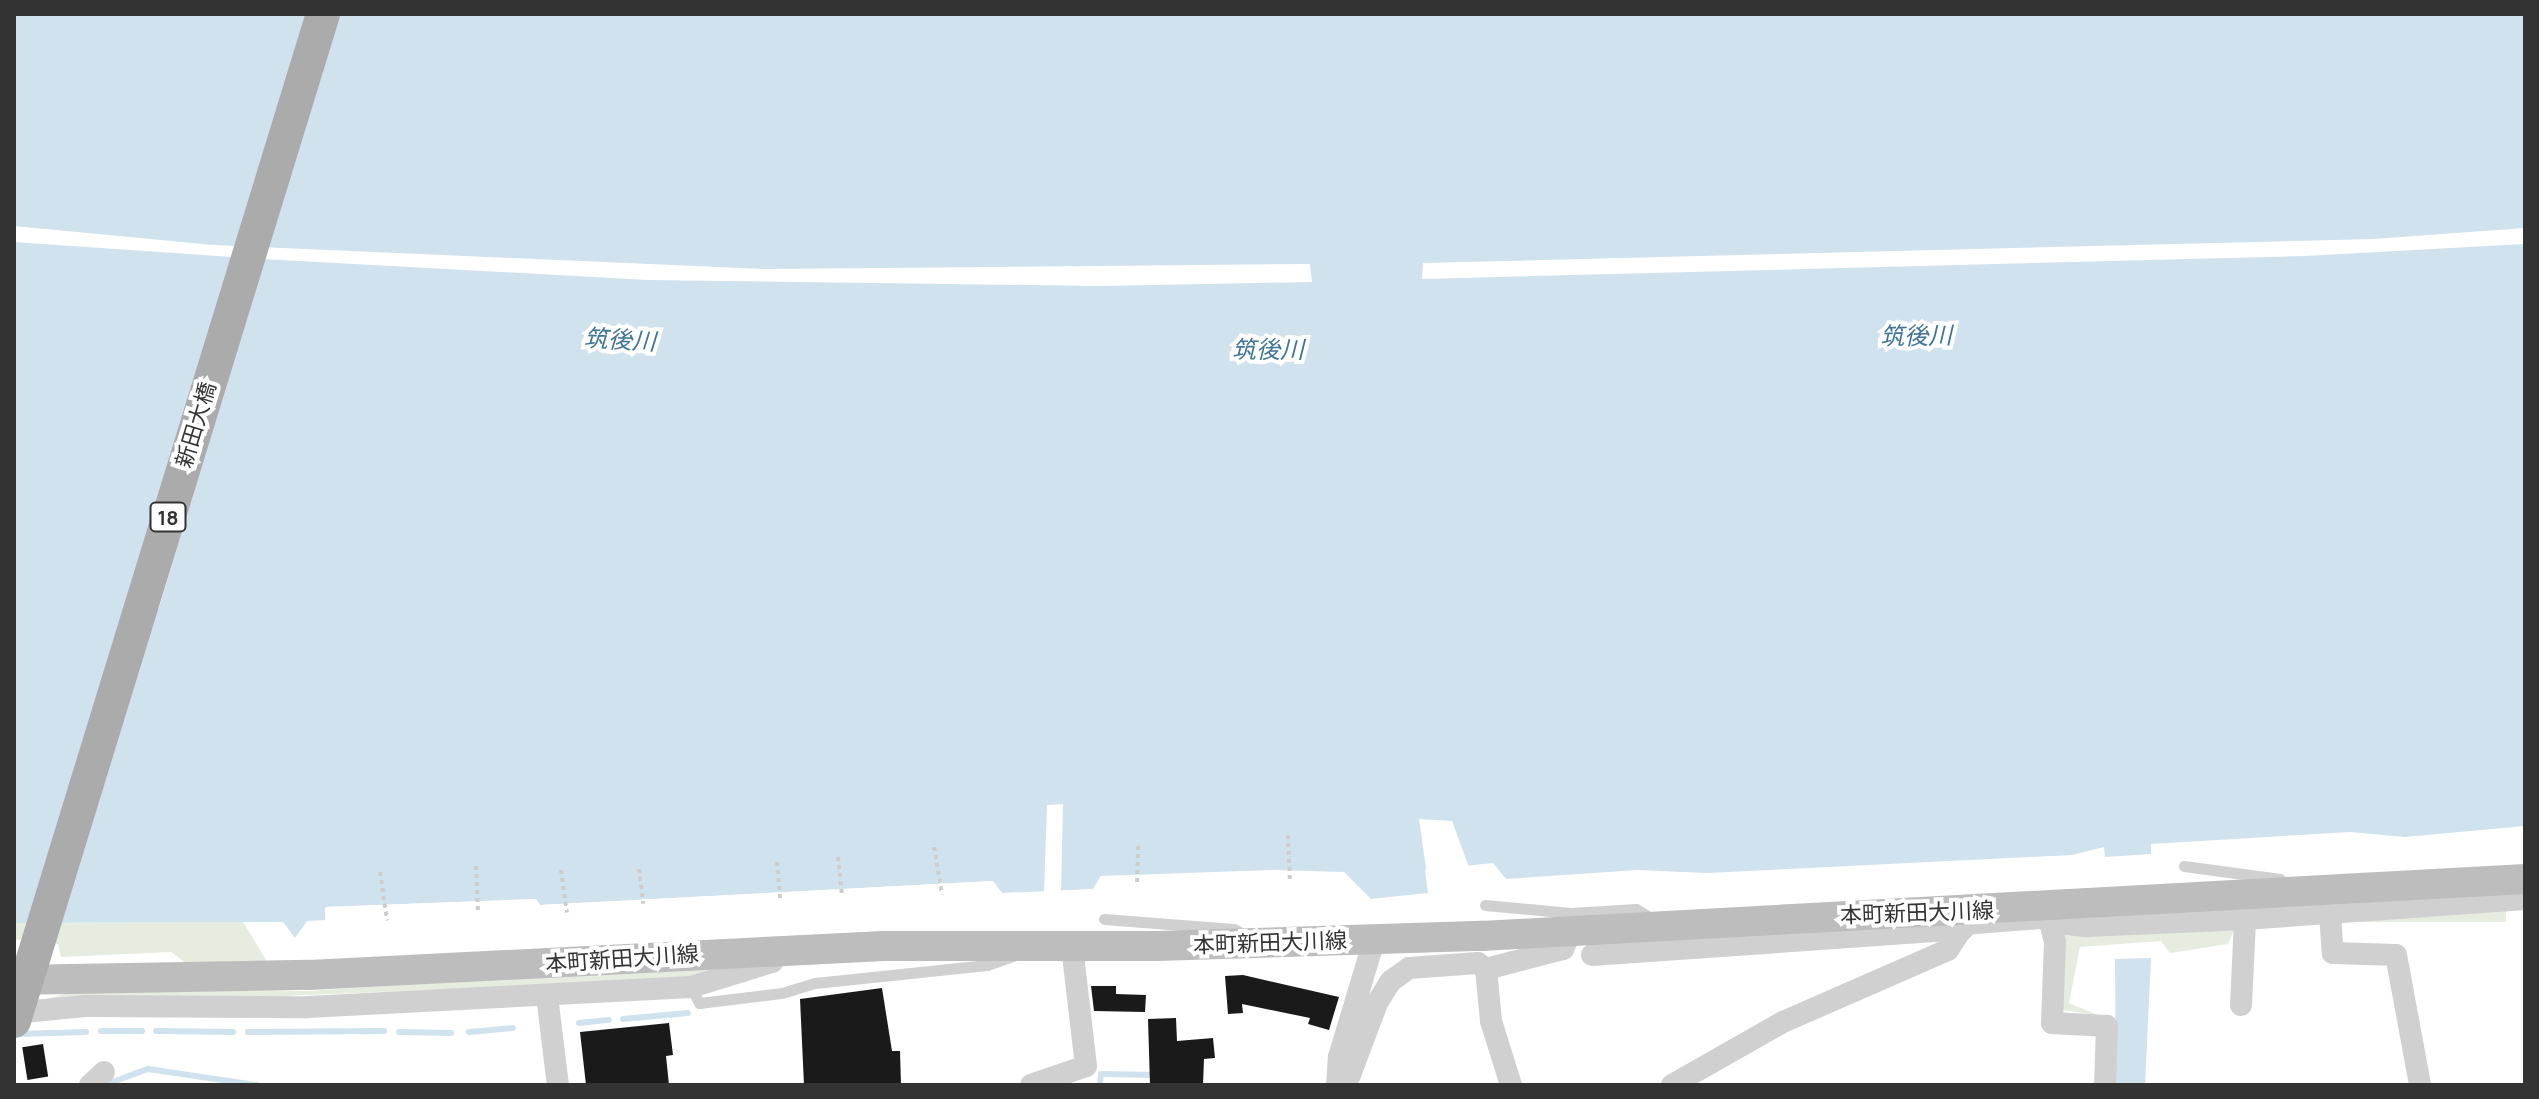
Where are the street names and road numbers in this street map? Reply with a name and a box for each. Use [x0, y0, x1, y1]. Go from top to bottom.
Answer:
street label: 新田大橋 [171, 379, 221, 471]
road number: 18 [148, 501, 188, 533]
street label: 本町新田大川線 [1840, 897, 1994, 929]
street label: 本町新田大川線 [1193, 927, 1347, 959]
street label: 本町新田大川線 [544, 940, 700, 978]

